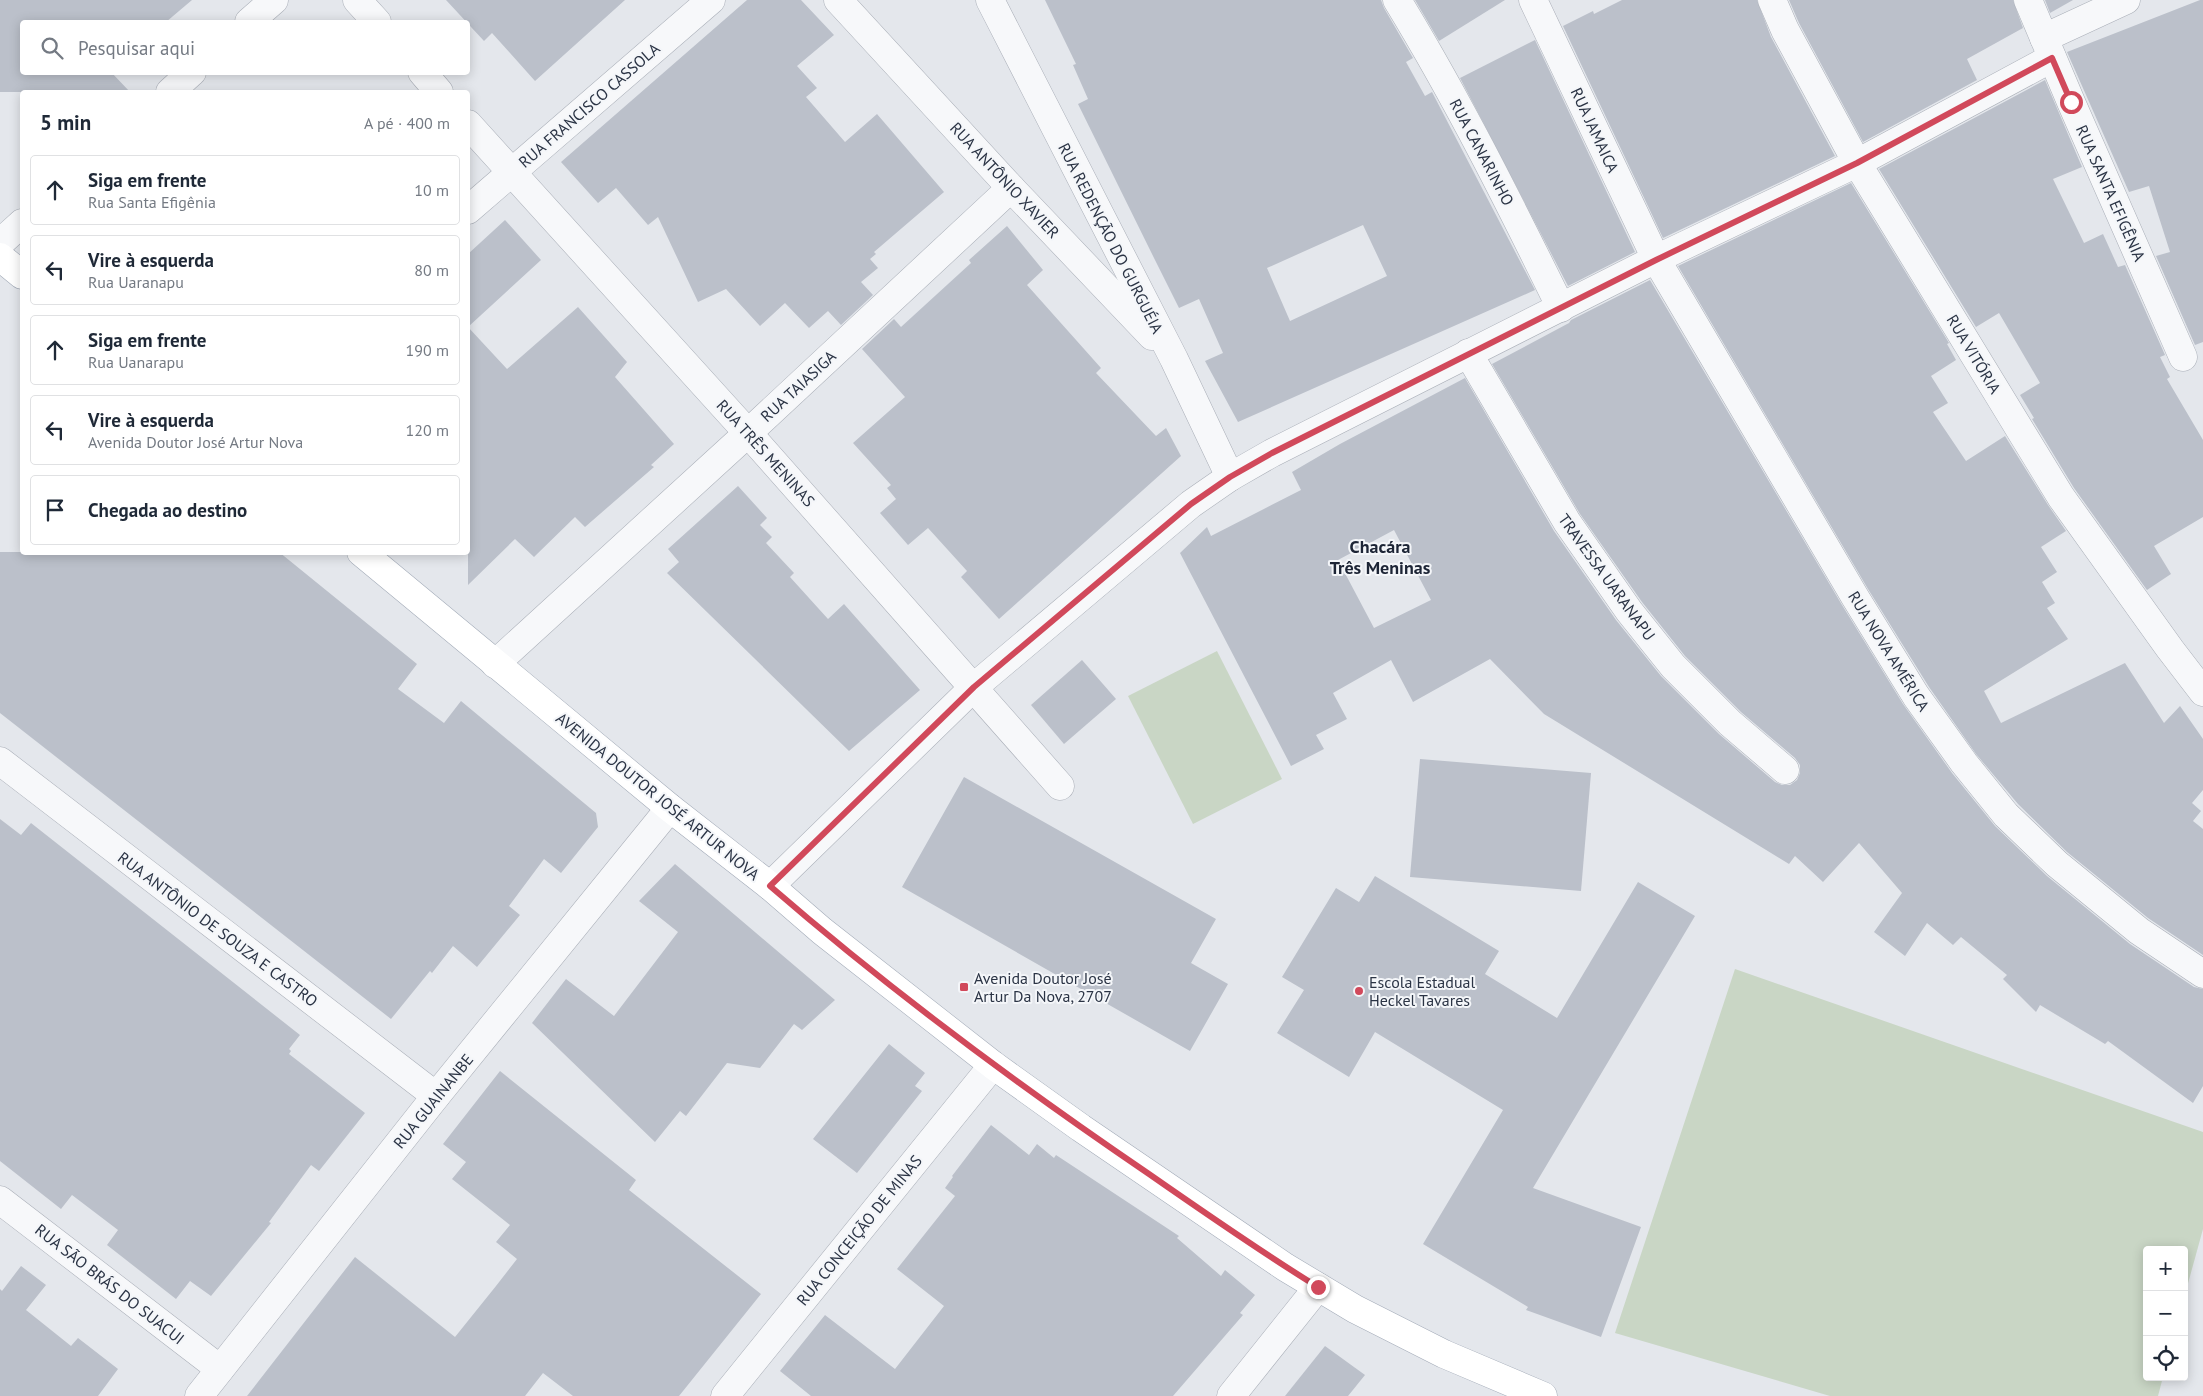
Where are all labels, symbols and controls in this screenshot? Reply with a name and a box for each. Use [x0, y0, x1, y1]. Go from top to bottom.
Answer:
search box [20, 20, 470, 75]
icon: search [38, 34, 66, 62]
text: Pesquisar aqui [78, 36, 195, 60]
street label: RUA FRANCISCO CASSOLA [514, 38, 664, 172]
street label: RUA JAMAICA [1567, 84, 1624, 176]
route start [2060, 91, 2083, 114]
street label: RUA CANARINHO [1446, 95, 1518, 209]
text: 5 min [40, 109, 91, 136]
text: A pé · 400 m [364, 113, 450, 133]
street label: RUA ANTÔNIO XAVIER [946, 118, 1064, 242]
street label: RUA SANTA EFIGÊNIA [2072, 122, 2150, 265]
street label: RUA REDENÇÃO DO GURGUÉIA [1054, 139, 1168, 337]
text: Siga em frente [88, 168, 206, 192]
icon: ahead [41, 176, 69, 204]
text: 10 m [414, 180, 449, 200]
text: Rua Santa Efigênia [88, 192, 216, 212]
text: Vire à esquerda [88, 248, 214, 272]
icon: left [41, 256, 69, 284]
text: 80 m [414, 260, 449, 280]
text: Rua Uaranapu [88, 272, 184, 292]
street label: RUA VITÓRIA [1943, 311, 2006, 398]
text: Siga em frente [88, 328, 206, 352]
icon: ahead [41, 336, 69, 364]
text: 190 m [406, 340, 449, 360]
street label: RUA TAIASIGA [756, 346, 840, 426]
text: Rua Uanarapu [88, 352, 184, 372]
street label: RUA TRÊS MENINAS [713, 395, 819, 511]
text: Vire à esquerda [88, 408, 214, 432]
icon: left [41, 416, 69, 444]
text: 120 m [406, 420, 449, 440]
text: Avenida Doutor José Artur Nova [88, 432, 303, 452]
icon: arrive [41, 496, 69, 524]
text: Chegada ao destino [88, 498, 247, 522]
street label: TRAVESSA UARANAPU [1554, 510, 1660, 644]
district label: Chacára Três Meninas [1330, 535, 1431, 579]
street label: RUA NOVA AMÉRICA [1844, 587, 1934, 715]
street label: AVENIDA DOUTOR JOSÉ ARTUR NOVA [552, 708, 764, 885]
street label: RUA ANTÔNIO DE SOUZA E CASTRO [114, 847, 322, 1011]
place label: Avenida Doutor José Artur Da Nova, 2707 [974, 968, 1112, 1006]
place label: Escola Estadual Heckel Tavares [1369, 972, 1475, 1010]
marker: Avenida Doutor José Artur Da Nova, 2707 [958, 981, 970, 993]
marker: Escola Estadual Heckel Tavares [1353, 985, 1365, 997]
street label: RUA GUAINANBE [389, 1050, 477, 1152]
street label: RUA CONCEIÇÃO DE MINAS [792, 1151, 926, 1309]
street label: RUA SÃO BRÁS DO SUACUI [31, 1219, 189, 1349]
map controls [2143, 1246, 2188, 1381]
button: + [2143, 1246, 2188, 1291]
route end [1307, 1276, 1330, 1299]
button: − [2143, 1291, 2188, 1336]
button: locate [2143, 1336, 2188, 1381]

